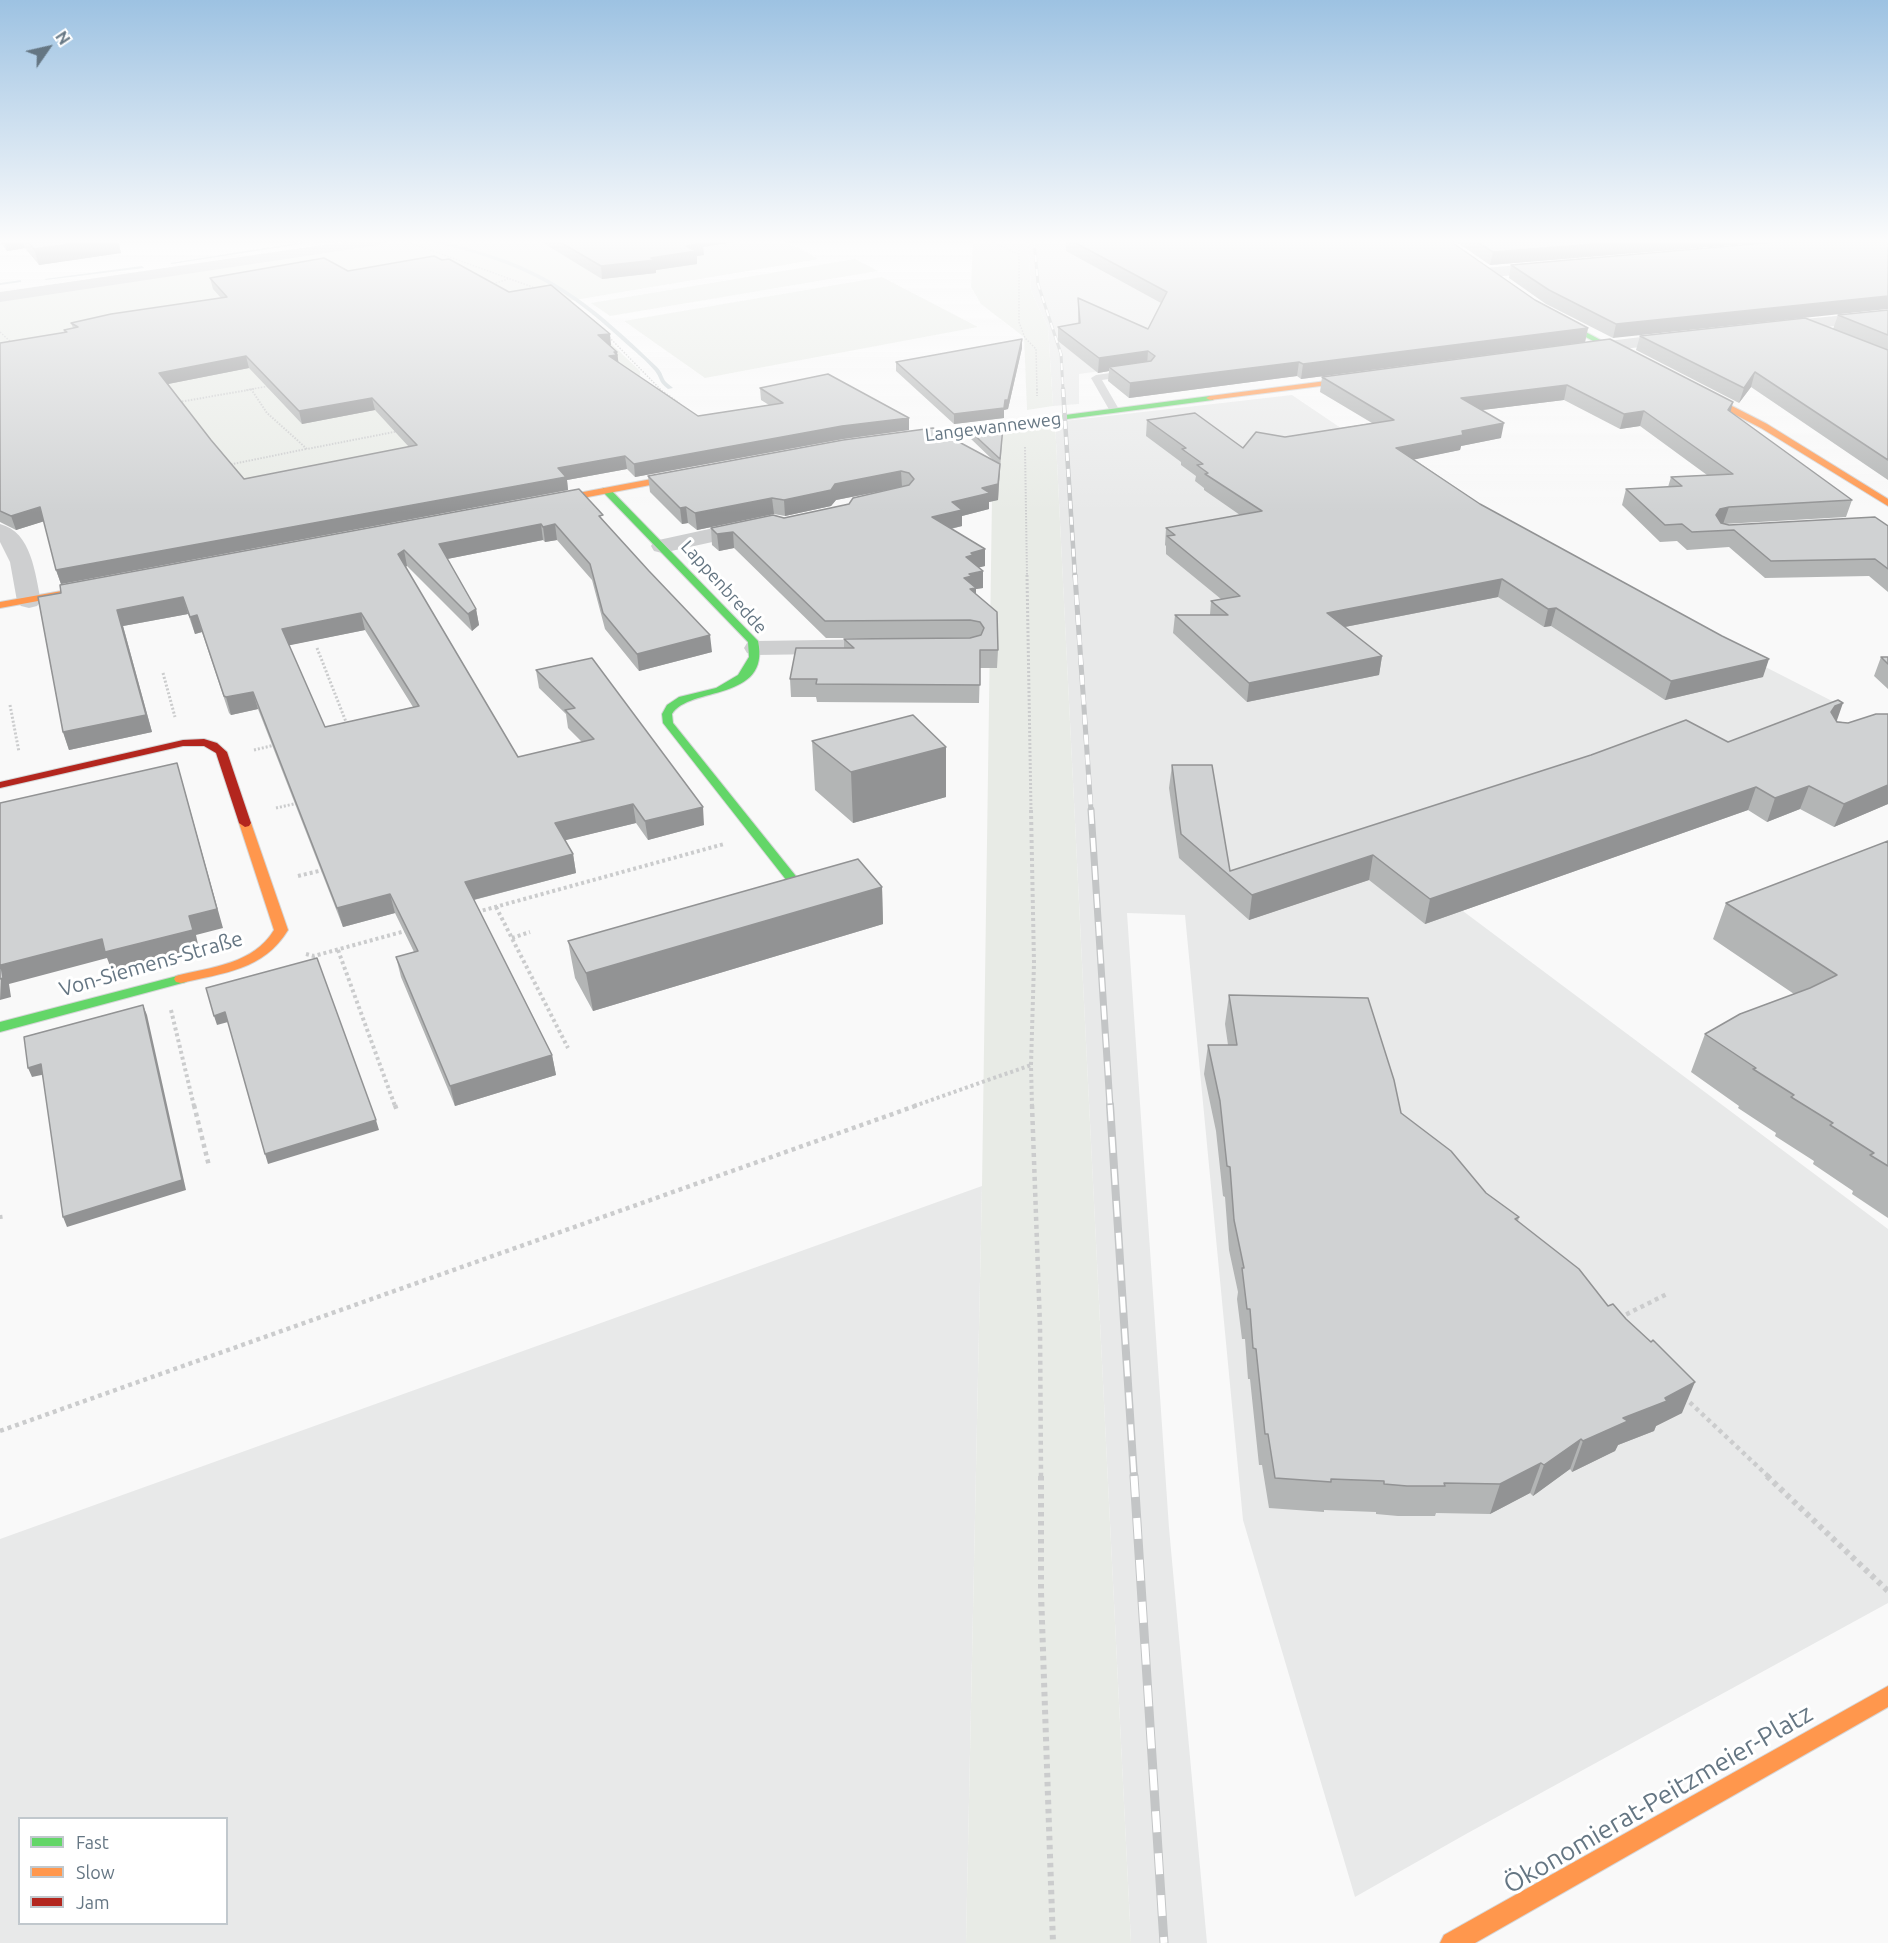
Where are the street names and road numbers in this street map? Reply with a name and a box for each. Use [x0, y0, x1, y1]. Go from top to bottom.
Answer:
street label: Langewanneweg [924, 408, 1062, 446]
street label: Lappenbredde [677, 536, 771, 638]
street label: Von-Siemens-Straße [56, 926, 246, 1002]
street label: Ökonomierat-Peitzmeier-Platz [1498, 1698, 1818, 1900]

